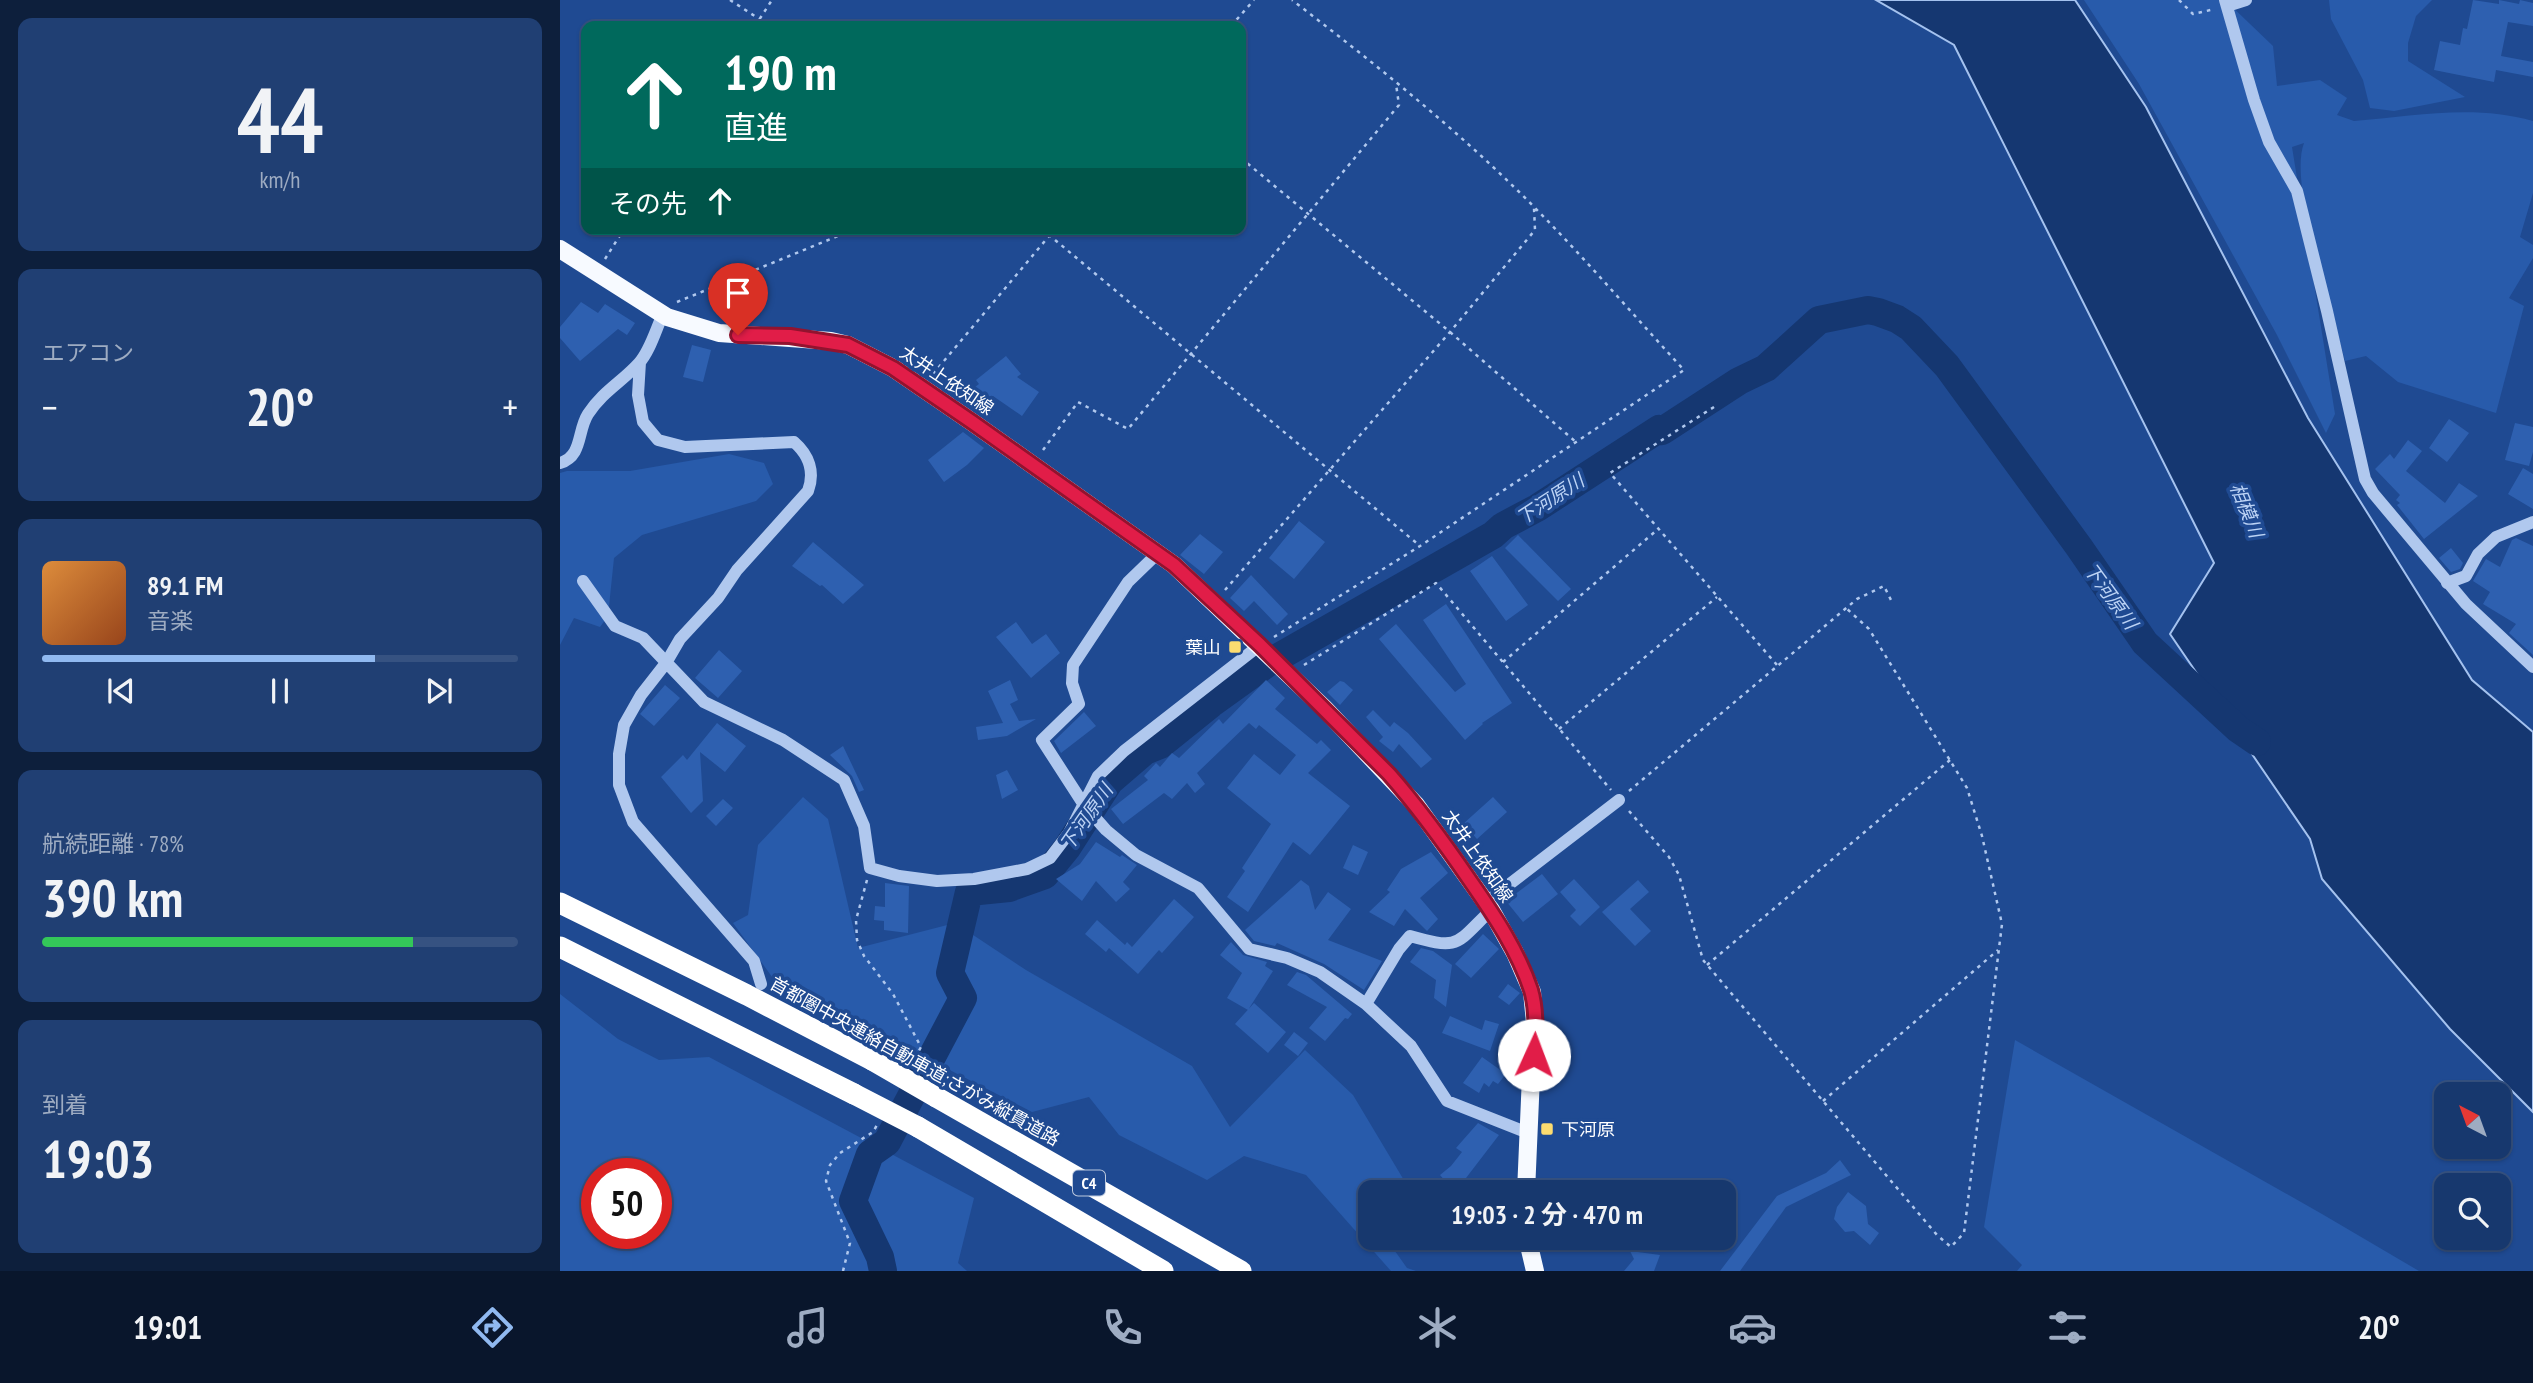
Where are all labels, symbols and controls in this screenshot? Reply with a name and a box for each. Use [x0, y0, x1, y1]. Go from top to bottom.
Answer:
text: 190 m [724, 40, 837, 104]
icon: ahead [609, 49, 700, 140]
text: 44 [237, 60, 324, 178]
text: 直進 [724, 106, 788, 148]
text: km/h [260, 165, 300, 194]
icon: ahead [701, 182, 739, 220]
text: その先 [609, 187, 687, 220]
pin [708, 263, 768, 335]
icon: arrive [719, 274, 757, 312]
text: エアコン [42, 338, 134, 367]
street label: 太井上依知線 [896, 340, 998, 420]
text: 20° [246, 373, 314, 440]
text: − [42, 382, 58, 431]
text: + [502, 382, 518, 431]
water label: 下河原川 [1512, 467, 1590, 530]
water label: 相模川 [2225, 479, 2270, 543]
water label: 下河原川 [2079, 558, 2144, 635]
text: 89.1 FM [147, 569, 223, 602]
text: 音楽 [147, 606, 193, 635]
place label: 葉山 [1185, 636, 1221, 659]
marker: 葉山 [1227, 639, 1243, 655]
icon: previous [102, 672, 140, 710]
icon: pause [261, 672, 299, 710]
icon: next [420, 672, 458, 710]
water label: 下河原川 [1054, 777, 1119, 855]
street label: 太井上依知線 [1438, 805, 1518, 907]
text: 航続距離 · 78% [42, 829, 184, 858]
text: 390 km [42, 864, 183, 931]
street label: 首都圏中央連絡自動車道;さがみ縦貫道路 [766, 971, 1064, 1151]
position arrow [1497, 1018, 1571, 1092]
north arrow [2434, 1082, 2511, 1158]
map controls [2434, 1082, 2511, 1250]
text: 到着 [42, 1090, 88, 1119]
place label: 下河原 [1561, 1118, 1615, 1141]
marker: 下河原 [1539, 1121, 1555, 1137]
text: 19:03 [42, 1125, 154, 1192]
speed limit sign: 50 [581, 1158, 672, 1249]
road number: C4 [1073, 1170, 1105, 1196]
button: search [2434, 1173, 2511, 1250]
text: 19:03 · 2 分 · 470 m [1451, 1198, 1643, 1231]
icon: directions [468, 1303, 517, 1352]
icon: music [783, 1303, 832, 1352]
icon: phone [1098, 1303, 1147, 1352]
icon: climate [1413, 1303, 1462, 1352]
icon: car [1728, 1303, 1777, 1352]
icon: filters [2043, 1303, 2092, 1352]
text: 19:01 [133, 1306, 202, 1348]
text: 20° [2358, 1306, 2400, 1348]

